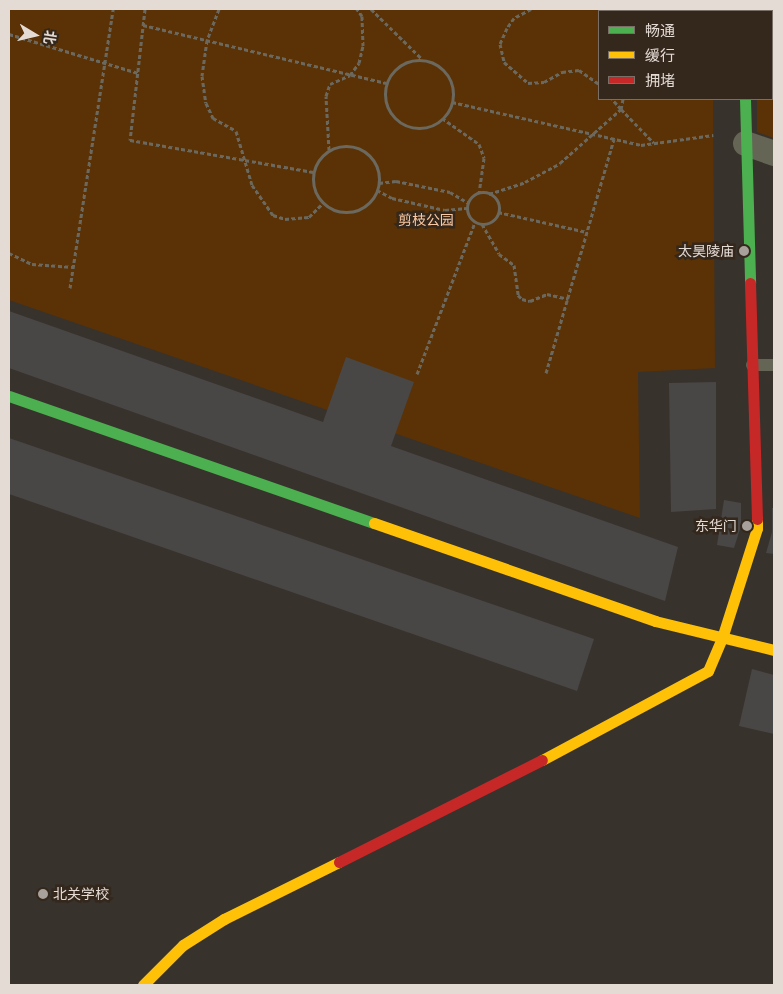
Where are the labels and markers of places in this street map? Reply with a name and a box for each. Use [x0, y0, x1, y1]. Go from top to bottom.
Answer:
place label: 太昊陵庙 [678, 243, 734, 259]
marker: 太昊陵庙 [738, 245, 750, 257]
place label: 东华门 [695, 518, 737, 534]
marker: 东华门 [741, 520, 753, 532]
place label: 北关学校 [53, 886, 109, 902]
marker: 北关学校 [37, 888, 49, 900]

